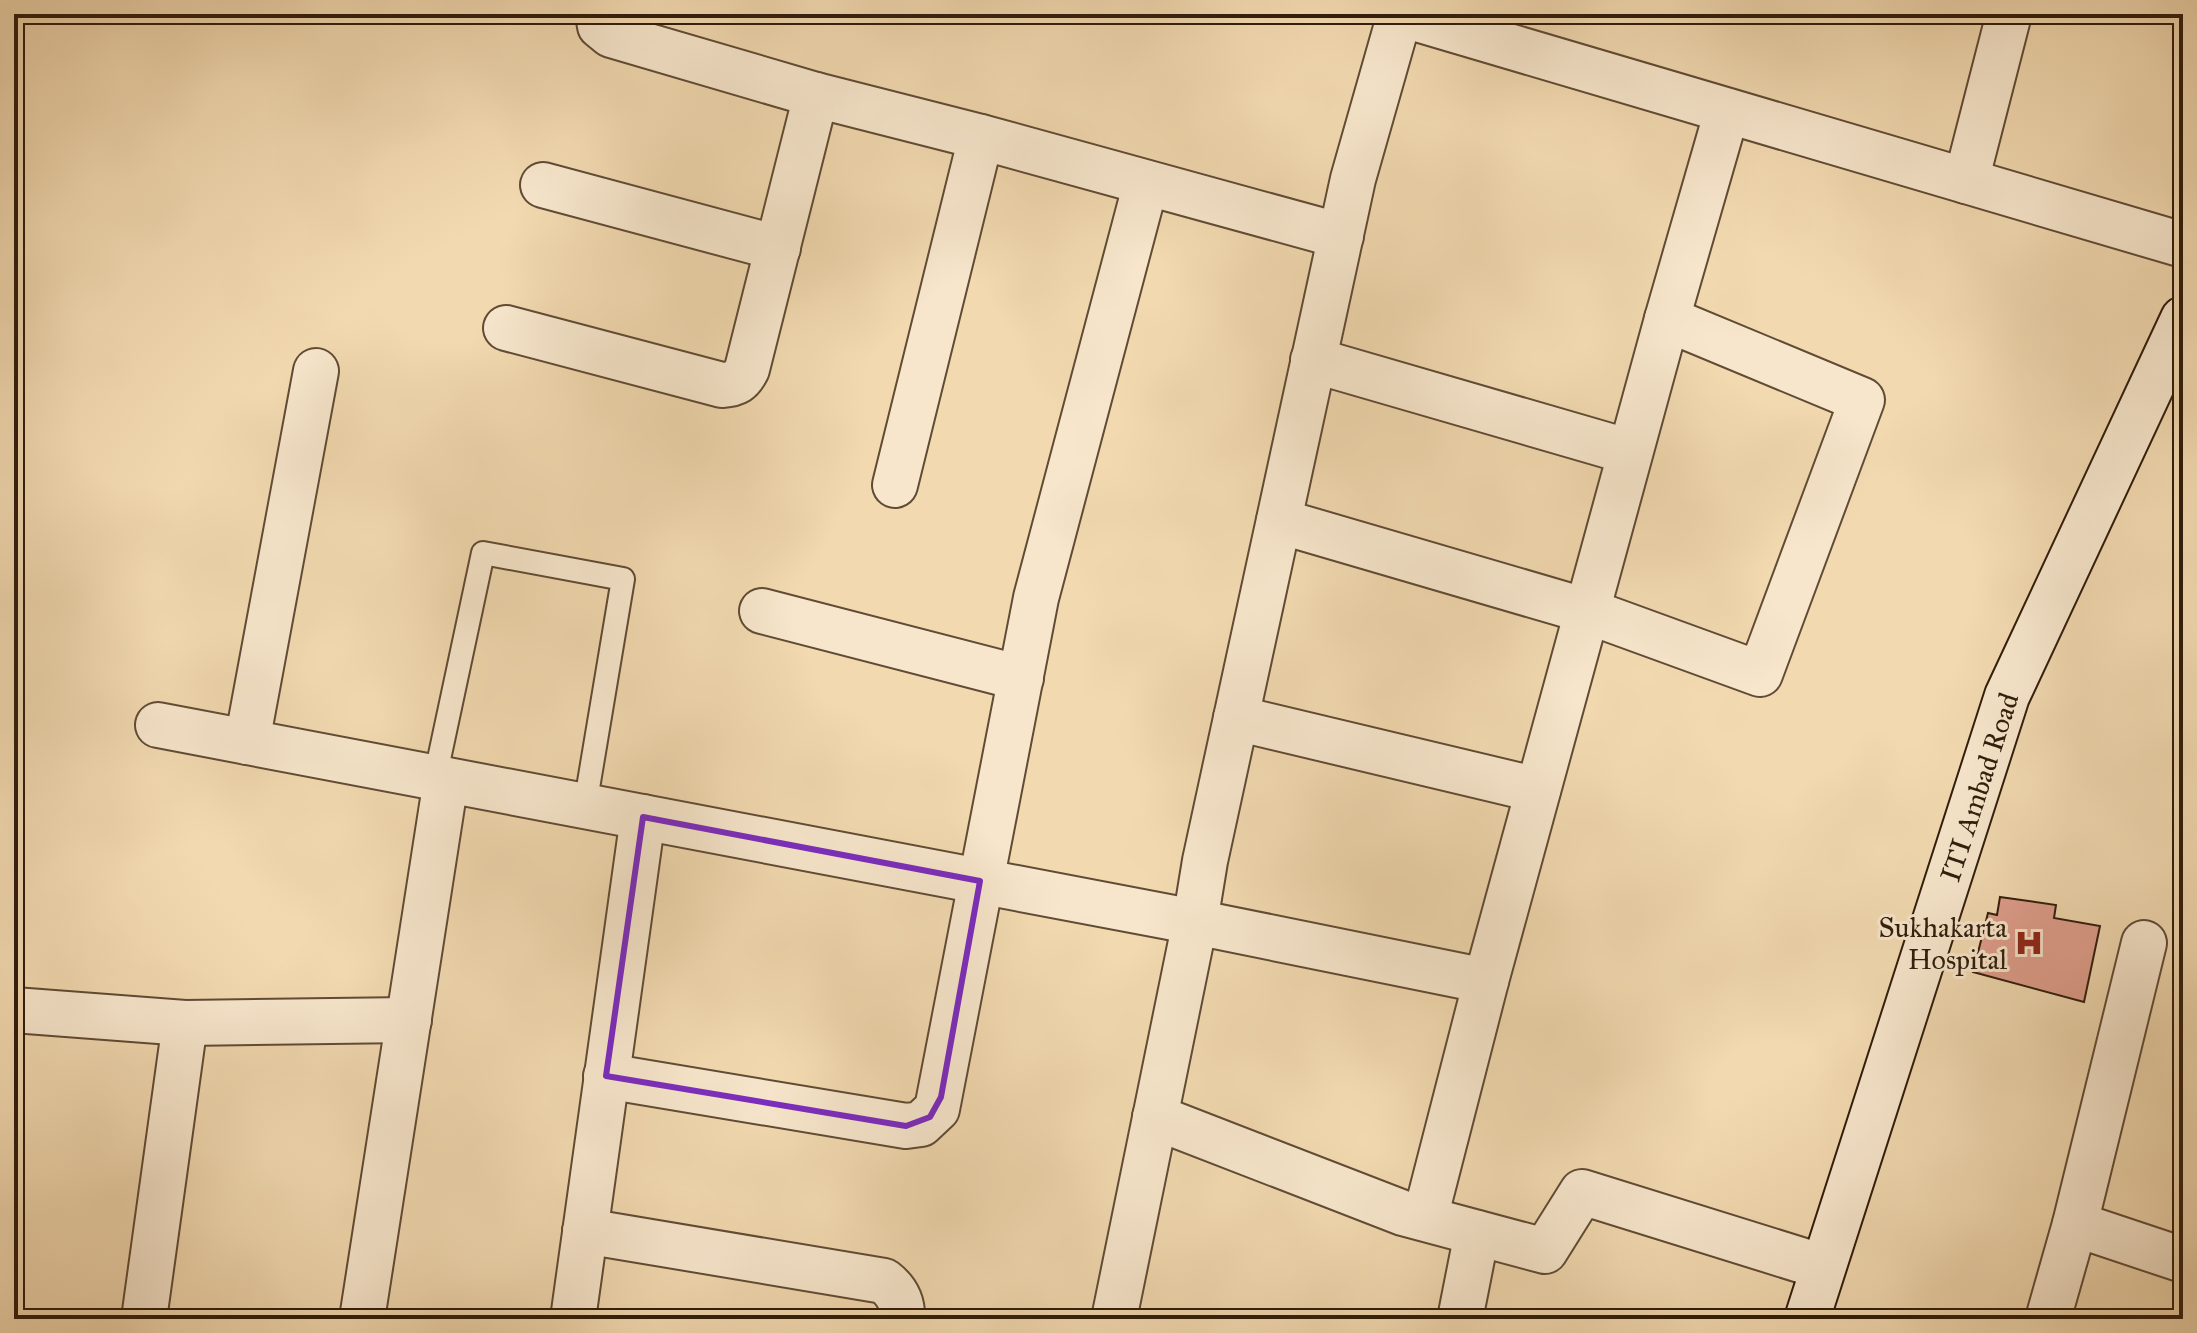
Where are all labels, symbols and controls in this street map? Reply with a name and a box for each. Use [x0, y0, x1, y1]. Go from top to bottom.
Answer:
street label: ITI Ambad Road [1932, 688, 2027, 886]
place label: Sukhakarta Hospital [1879, 910, 2007, 977]
hospital icon: Sukhakarta Hospital [2014, 928, 2044, 958]

